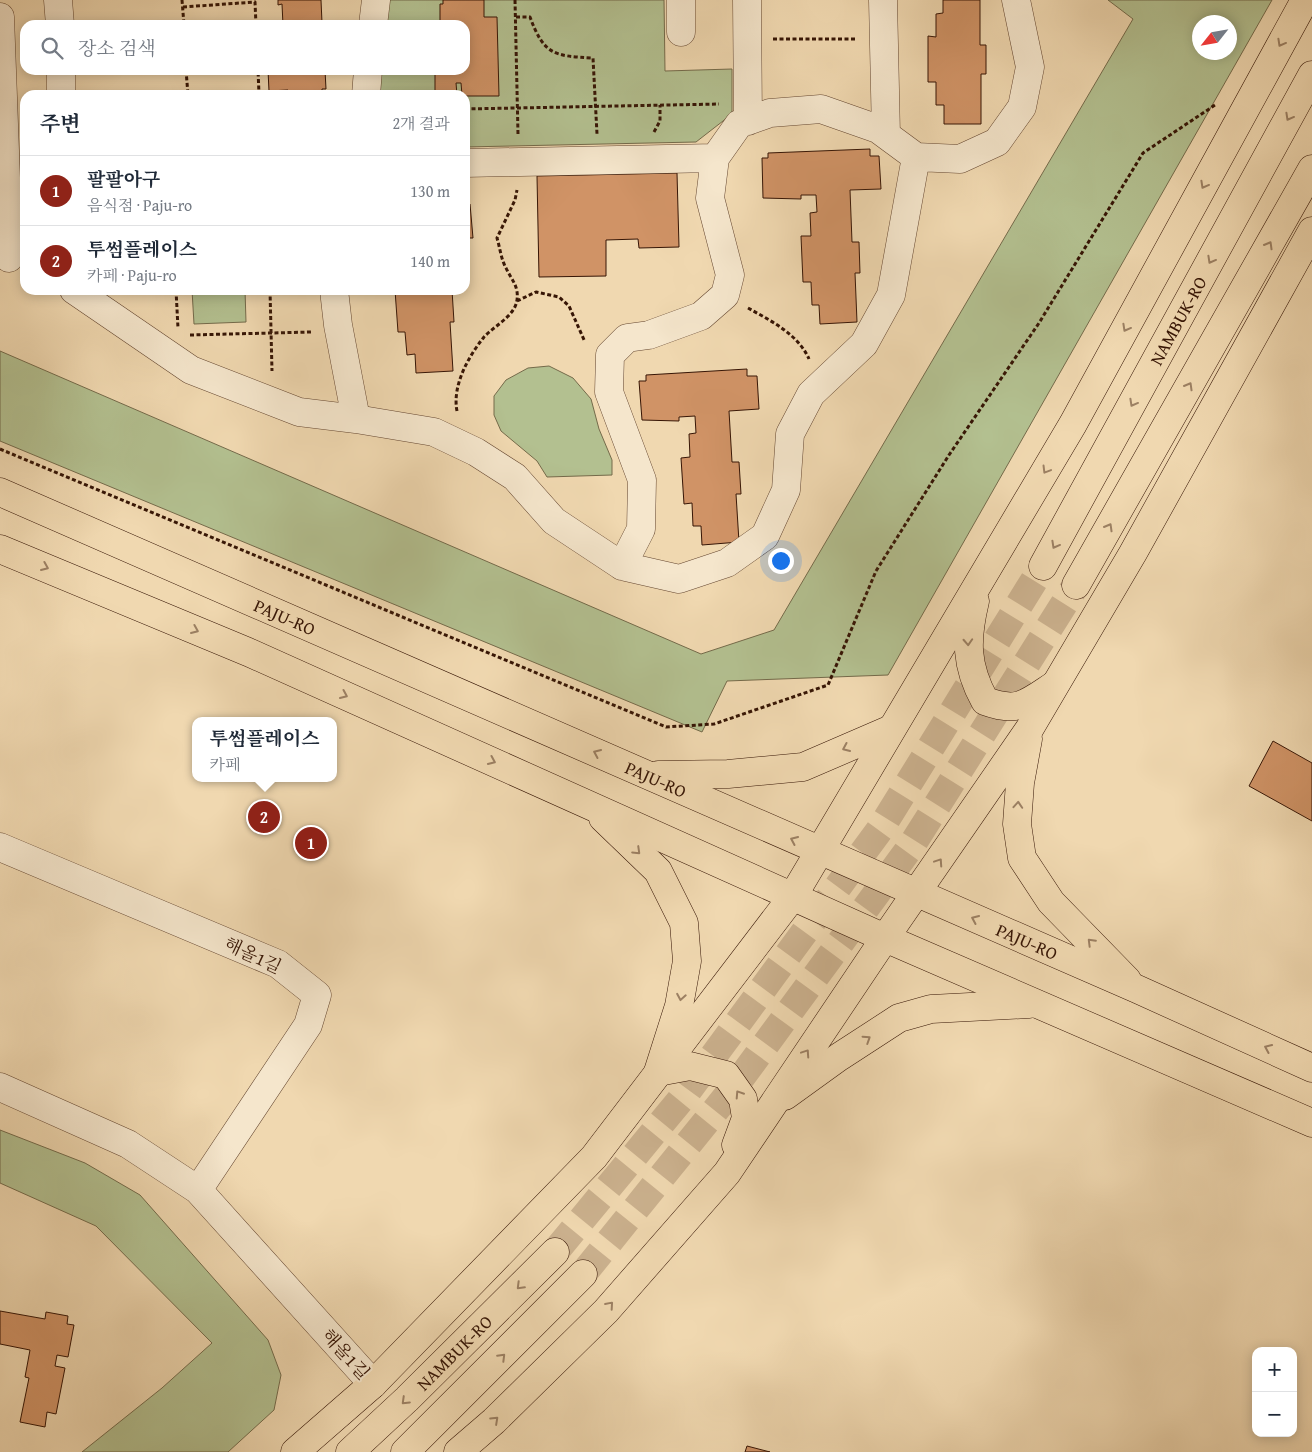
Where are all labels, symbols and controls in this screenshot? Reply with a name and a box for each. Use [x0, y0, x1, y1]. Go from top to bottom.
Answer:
north arrow [1192, 15, 1237, 60]
search box [20, 20, 470, 75]
icon: search [38, 34, 66, 62]
text: 장소 검색 [78, 34, 156, 62]
one-way arrow [1278, 37, 1288, 46]
text: 주변 [40, 108, 81, 139]
text: 2개 결과 [392, 111, 450, 135]
one-way arrow [1285, 112, 1295, 121]
text: 팔팔아구 [87, 165, 160, 193]
text: 1 [52, 179, 60, 203]
text: 130 m [410, 179, 450, 203]
one-way arrow [1200, 180, 1210, 189]
text: 음식점 · Paju-ro [87, 193, 192, 217]
text: 투썸플레이스 [87, 235, 197, 263]
one-way arrow [1263, 241, 1273, 250]
text: 2 [52, 249, 60, 273]
text: 140 m [410, 249, 450, 273]
one-way arrow [1207, 255, 1217, 264]
text: 카페 · Paju-ro [87, 263, 177, 287]
street label: NAMBUK-RO [1142, 271, 1213, 370]
one-way arrow [1122, 323, 1132, 332]
one-way arrow [1183, 382, 1193, 391]
one-way arrow [1129, 397, 1139, 406]
one-way arrow [1042, 464, 1052, 473]
one-way arrow [1103, 524, 1113, 533]
one-way arrow [1051, 540, 1061, 549]
your location [768, 548, 794, 574]
one-way arrow [40, 561, 49, 572]
street label: PAJU-RO [250, 591, 320, 642]
one-way arrow [190, 624, 199, 634]
one-way arrow [963, 638, 974, 646]
one-way arrow [339, 689, 348, 700]
popup [192, 717, 337, 782]
text: 투썸플레이스 [209, 724, 320, 752]
one-way arrow [842, 742, 851, 753]
one-way arrow [593, 749, 602, 760]
text: 카페 [209, 752, 240, 776]
street label: PAJU-RO [621, 753, 691, 804]
one-way arrow [487, 755, 496, 766]
pin: 2 [248, 798, 280, 836]
one-way arrow [1013, 801, 1024, 809]
pin: 1 [295, 824, 327, 862]
one-way arrow [790, 835, 799, 846]
one-way arrow [632, 845, 641, 854]
one-way arrow [933, 858, 942, 868]
one-way arrow [971, 915, 980, 926]
street label: PAJU-RO [992, 916, 1062, 966]
street label: 해올1길 [220, 930, 286, 980]
one-way arrow [1087, 939, 1096, 948]
one-way arrow [676, 993, 686, 1002]
one-way arrow [861, 1036, 870, 1045]
one-way arrow [1264, 1044, 1273, 1055]
one-way arrow [800, 1050, 810, 1059]
one-way arrow [736, 1090, 745, 1100]
one-way arrow [517, 1280, 526, 1289]
one-way arrow [605, 1302, 614, 1311]
street label: NAMBUK-RO [410, 1308, 498, 1396]
street label: 해올1길 [316, 1322, 376, 1386]
map controls [1252, 1347, 1297, 1437]
button: + [1252, 1347, 1297, 1392]
one-way arrow [496, 1353, 505, 1362]
button: − [1252, 1392, 1297, 1437]
one-way arrow [402, 1395, 411, 1404]
one-way arrow [489, 1417, 498, 1426]

